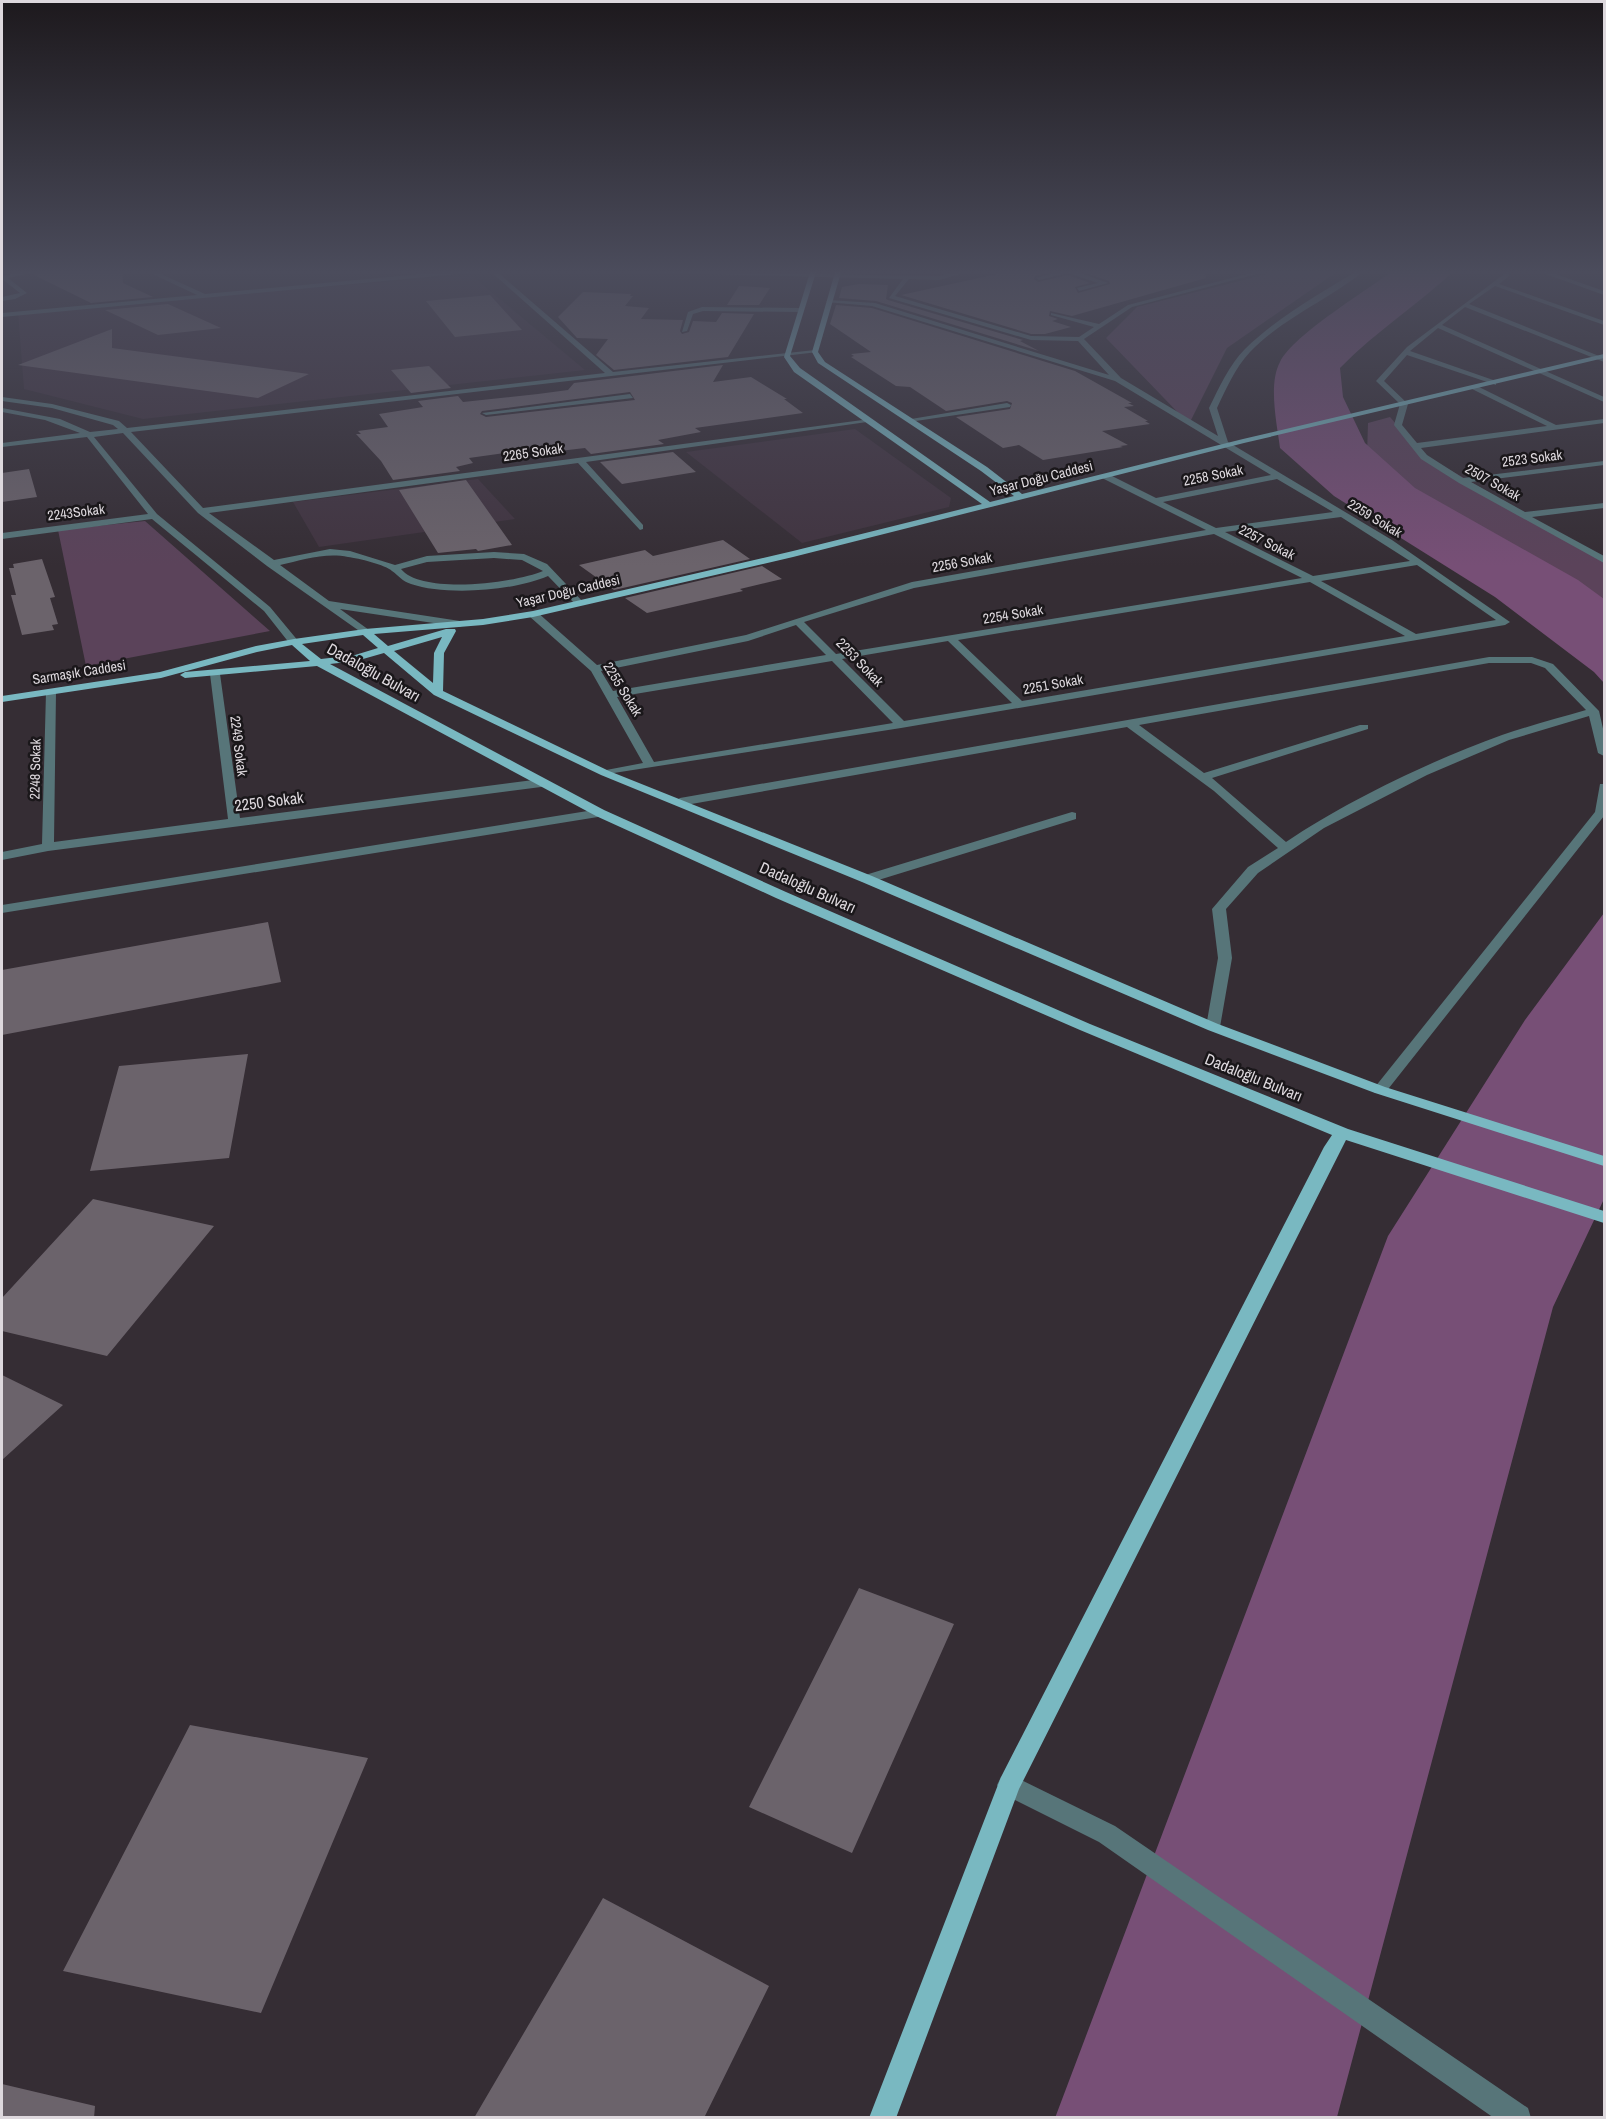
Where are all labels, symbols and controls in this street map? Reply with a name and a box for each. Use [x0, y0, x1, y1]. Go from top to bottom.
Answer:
street label: 2265 Sokak [502, 439, 565, 465]
street label: 2523 Sokak [1501, 445, 1563, 471]
street label: Yaşar Doğu Caddesi [988, 456, 1094, 500]
street label: 2507 Sokak [1462, 459, 1524, 505]
street label: 2258 Sokak [1182, 460, 1245, 490]
street label: 2259 Sokak [1344, 495, 1406, 541]
street label: 2243Sokak [46, 500, 106, 524]
street label: 2257 Sokak [1236, 520, 1298, 564]
street label: 2256 Sokak [931, 548, 994, 576]
street label: Yaşar Doğu Caddesi [514, 570, 622, 612]
street label: 2254 Sokak [982, 600, 1045, 628]
street label: 2253 Sokak [832, 634, 888, 690]
street label: Dadaloğlu Bulvarı [323, 637, 425, 707]
street label: Sarmaşık Caddesi [31, 656, 127, 688]
street label: 2255 Sokak [599, 659, 647, 720]
street label: 2251 Sokak [1022, 670, 1085, 698]
street label: 2249 Sokak [226, 715, 252, 777]
street label: 2248 Sokak [25, 738, 45, 799]
street label: 2250 Sokak [233, 786, 305, 816]
street label: Dadaloğlu Bulvarı [756, 856, 860, 918]
street label: Dadaloğlu Bulvarı [1202, 1047, 1306, 1107]

